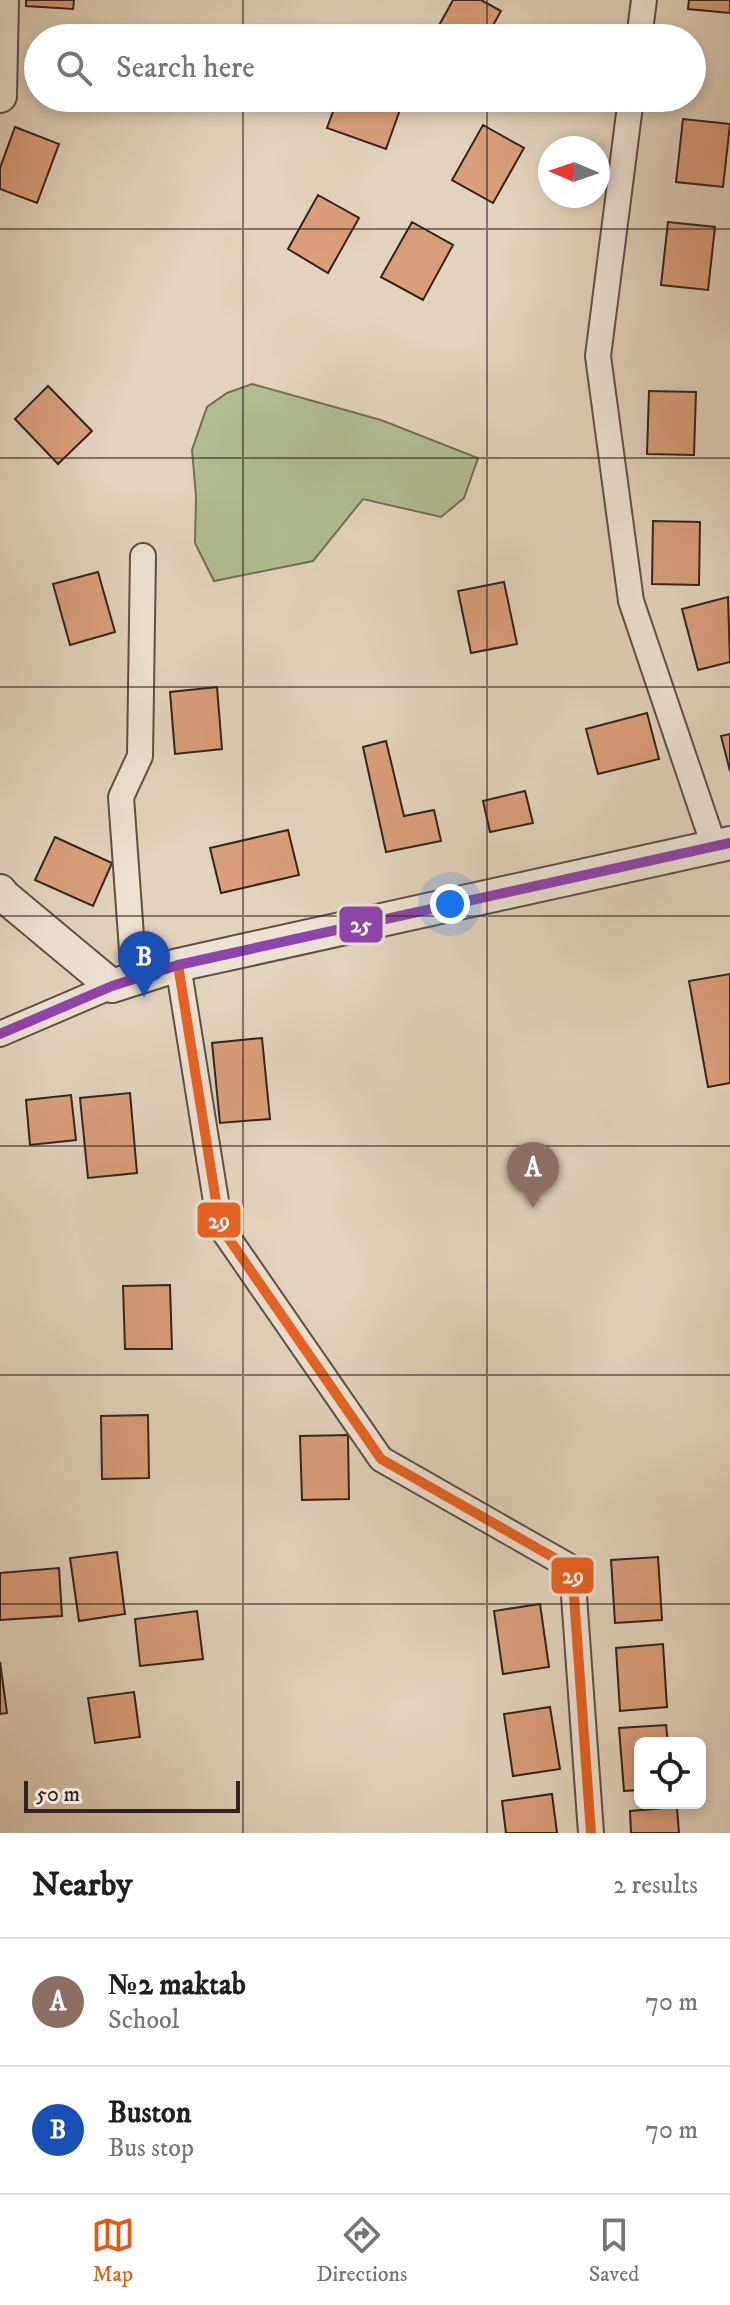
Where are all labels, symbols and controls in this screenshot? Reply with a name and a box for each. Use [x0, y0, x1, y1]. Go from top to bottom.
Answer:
search box [24, 24, 706, 112]
icon: search [52, 46, 96, 90]
text: Search here [116, 50, 255, 87]
north arrow [538, 136, 610, 208]
your location [430, 884, 470, 924]
line badge: 25 [338, 905, 384, 944]
text: 25 [350, 912, 372, 939]
pin: B [118, 931, 170, 997]
pin: A [507, 1142, 559, 1208]
line badge: 29 [196, 1201, 242, 1239]
text: 29 [208, 1208, 230, 1235]
line badge: 29 [550, 1556, 595, 1595]
text: 29 [562, 1563, 584, 1590]
map controls [634, 1737, 706, 1809]
button: locate [634, 1737, 706, 1809]
scale bar [24, 1777, 240, 1813]
text: 50 m [36, 1781, 80, 1808]
text: Nearby [32, 1864, 133, 1906]
text: 2 results [613, 1869, 698, 1902]
text: №2 maktab [108, 1967, 246, 2004]
text: A [50, 1986, 66, 2019]
text: 70 m [645, 1986, 698, 2019]
text: School [108, 2004, 179, 2037]
text: Buston [108, 2095, 191, 2132]
text: B [50, 2114, 66, 2147]
text: 70 m [645, 2114, 698, 2147]
text: Bus stop [108, 2132, 194, 2165]
tab: Map [91, 2213, 135, 2288]
tab: Directions [316, 2213, 407, 2288]
tab: Saved [589, 2213, 639, 2288]

